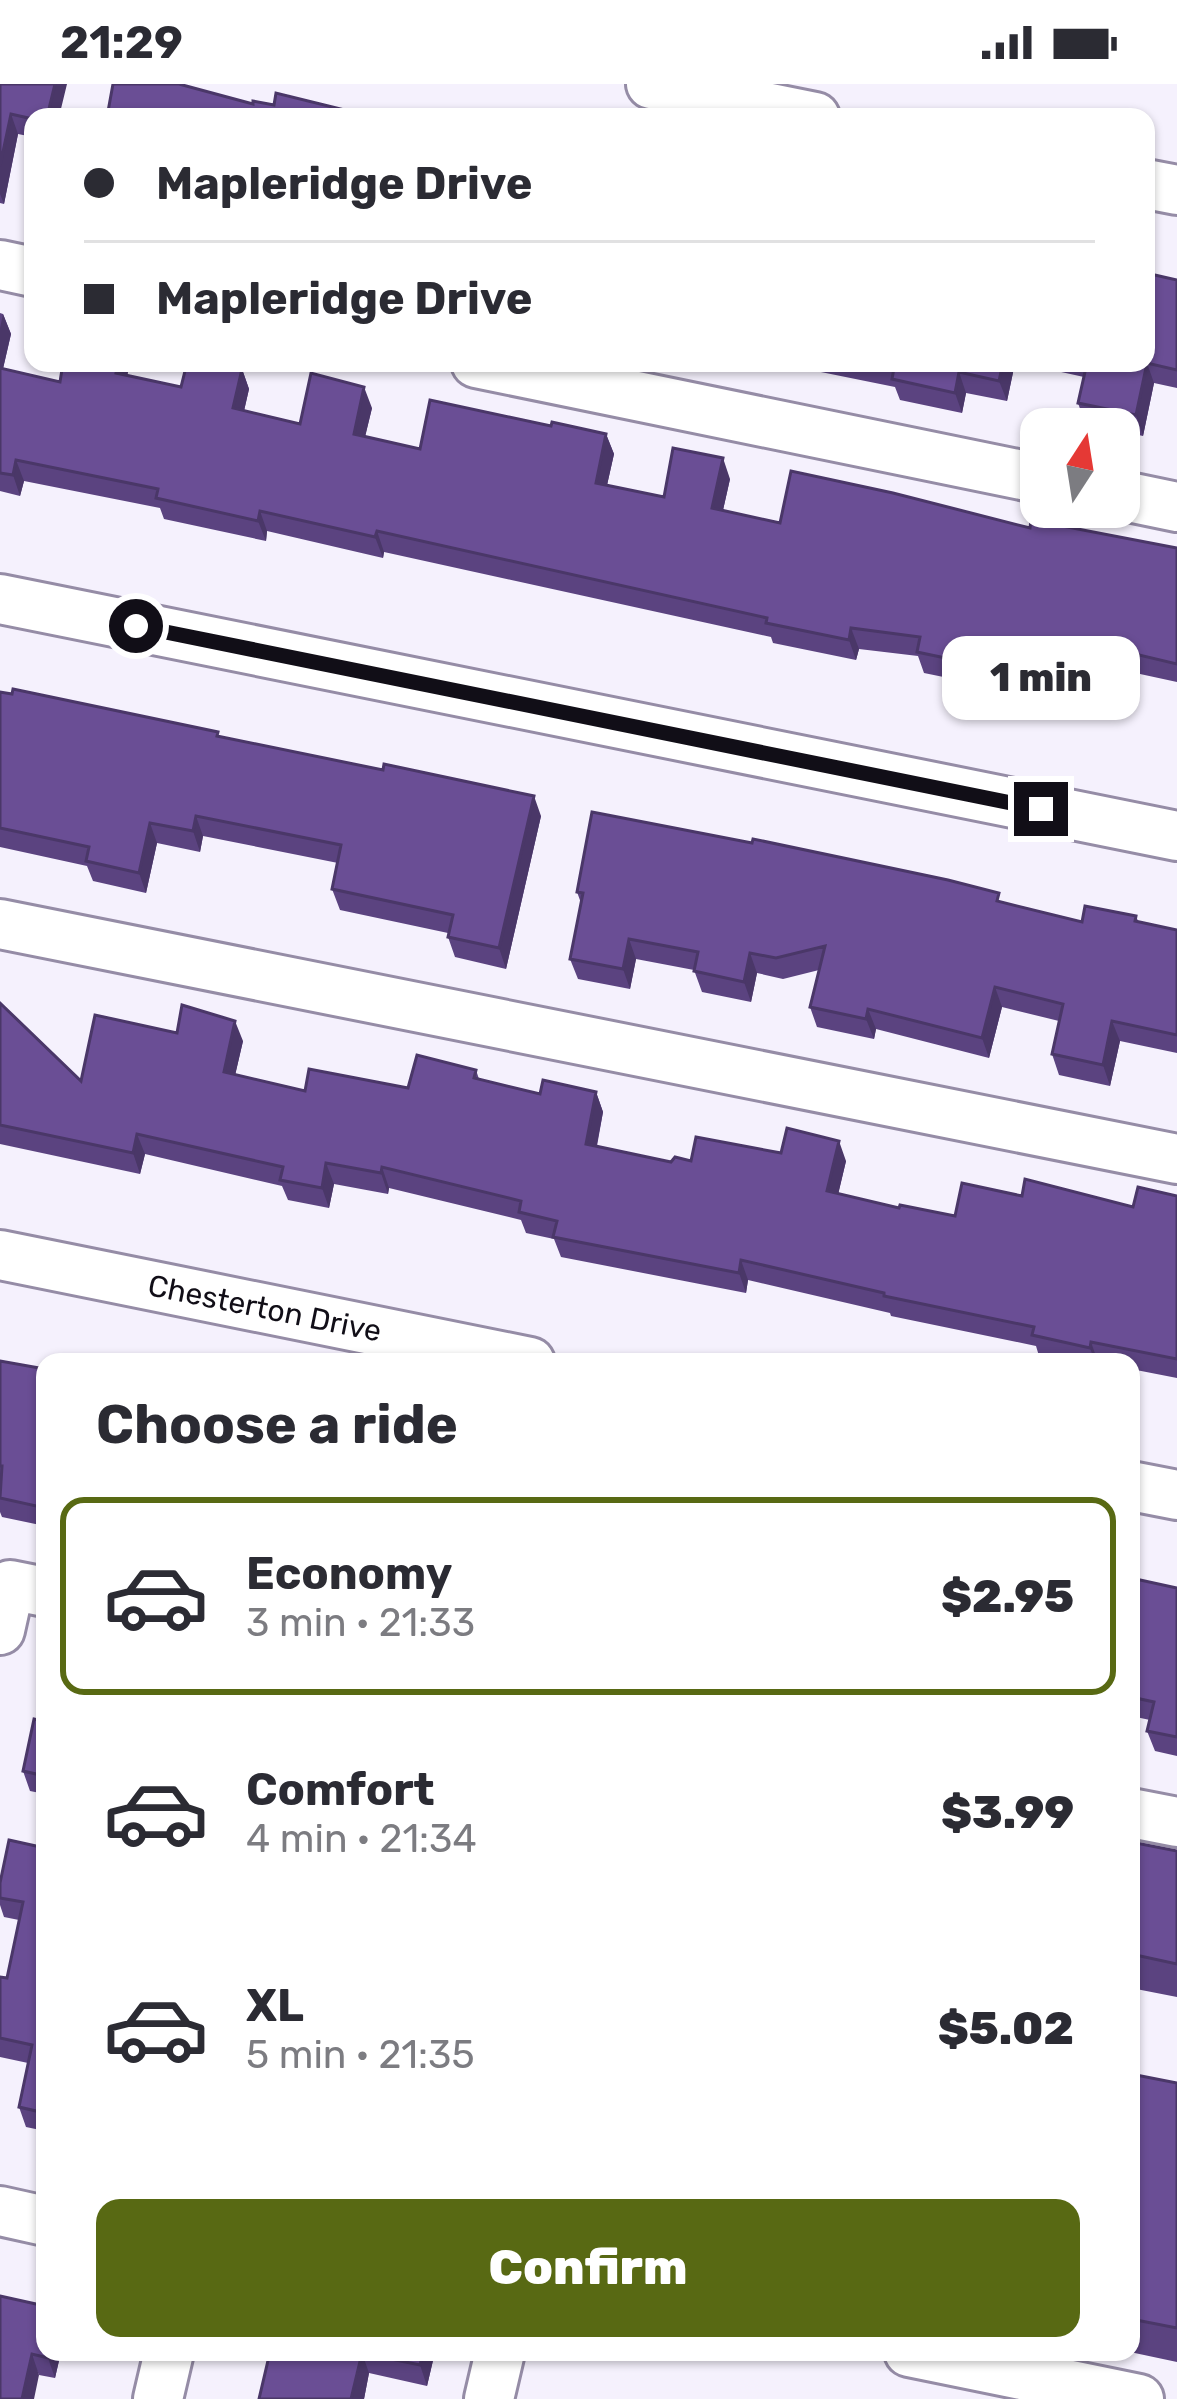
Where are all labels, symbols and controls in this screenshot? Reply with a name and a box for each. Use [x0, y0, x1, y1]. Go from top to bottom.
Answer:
text: 21:29 [60, 16, 183, 69]
text: Mapleridge Drive [156, 157, 532, 210]
text: Mapleridge Drive [156, 272, 532, 325]
north arrow [1020, 408, 1140, 528]
map controls [1020, 408, 1140, 528]
route start [109, 599, 163, 653]
callout: 1 min [942, 635, 1140, 719]
text: 1 min [990, 655, 1092, 701]
route end [1014, 782, 1068, 836]
street label: Chesterton Drive [145, 1267, 384, 1350]
text: Choose a ride [96, 1393, 458, 1457]
icon: car [102, 1542, 210, 1650]
text: Economy [246, 1547, 452, 1600]
text: $2.95 [941, 1570, 1074, 1623]
text: 3 min · 21:33 [246, 1600, 475, 1646]
icon: car [102, 1758, 210, 1866]
text: Comfort [246, 1763, 435, 1816]
text: $3.99 [941, 1786, 1074, 1839]
text: 4 min · 21:34 [246, 1816, 477, 1862]
icon: car [102, 1974, 210, 2082]
text: XL [246, 1979, 304, 2032]
text: $5.02 [938, 2002, 1074, 2055]
text: 5 min · 21:35 [246, 2032, 475, 2078]
button: Confirm [96, 2199, 1080, 2337]

